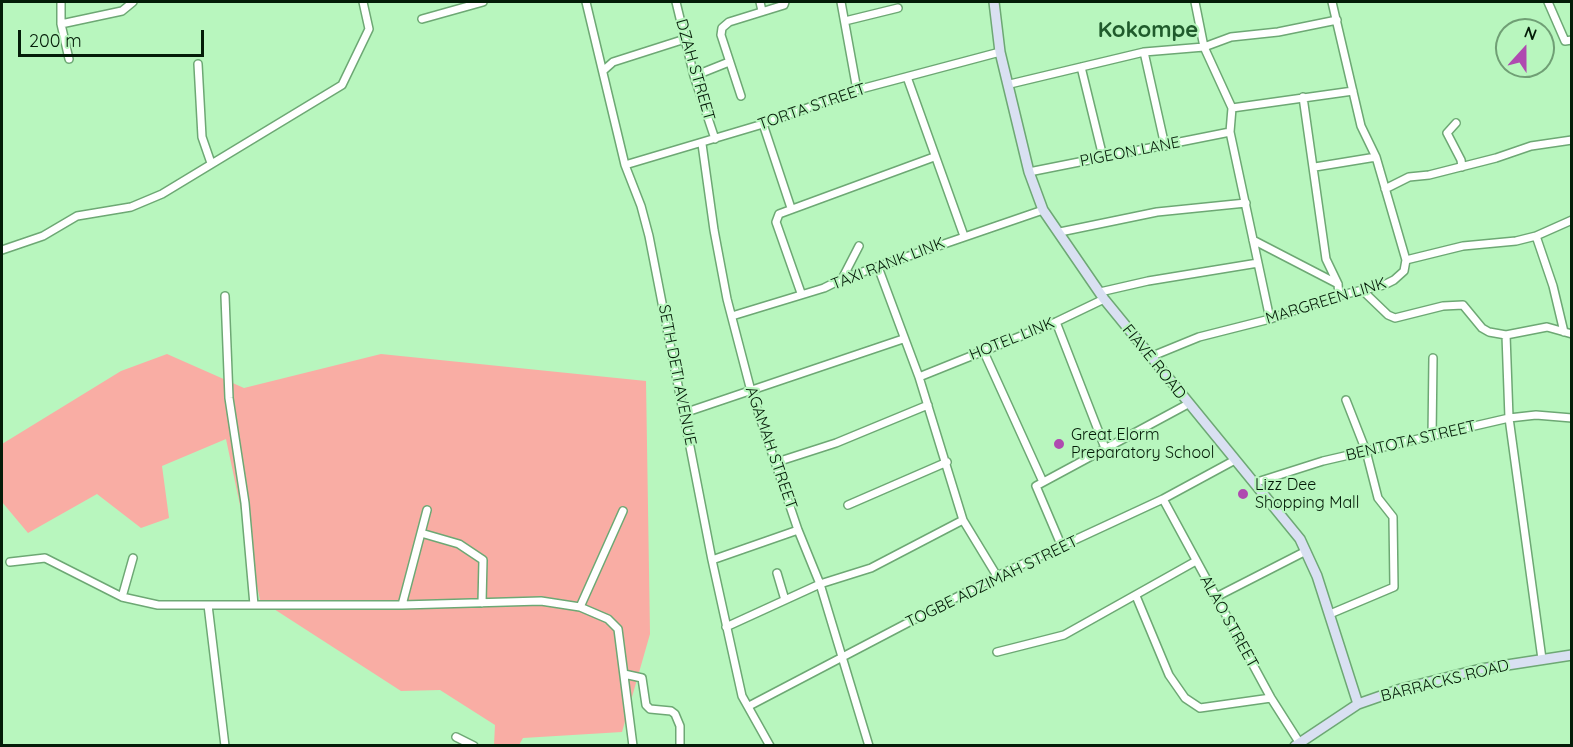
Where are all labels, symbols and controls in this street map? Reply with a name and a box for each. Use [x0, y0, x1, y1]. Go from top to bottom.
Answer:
street label: DZAH STREET [671, 17, 719, 123]
district label: Kokompe [1098, 17, 1198, 43]
scale bar [21, 18, 207, 56]
north arrow [1495, 18, 1555, 78]
text: N [1522, 22, 1540, 45]
text: 200 m [29, 29, 82, 52]
street label: TORTA STREET [756, 80, 868, 134]
street label: PIGEON LANE [1078, 133, 1182, 171]
street label: TAXI RANK LINK [828, 234, 948, 294]
street label: MARGREEN LINK [1263, 274, 1389, 328]
street label: SETH DETI AVENUE [654, 303, 700, 447]
street label: HOTEL LINK [967, 313, 1057, 365]
street label: FIAVE ROAD [1118, 321, 1190, 403]
street label: AGAMAH STREET [741, 384, 801, 512]
street label: BENTOTA STREET [1344, 417, 1478, 465]
place label: Great Elorm Preparatory School [1071, 425, 1214, 463]
marker: Great Elorm Preparatory School [1052, 437, 1066, 451]
place label: Lizz Dee Shopping Mall [1255, 475, 1359, 513]
marker: Lizz Dee Shopping Mall [1236, 487, 1250, 501]
street label: TOGBE ADZIMAH STREET [903, 532, 1081, 632]
street label: ALAO STREET [1196, 572, 1262, 672]
street label: BARRACKS ROAD [1379, 656, 1511, 706]

